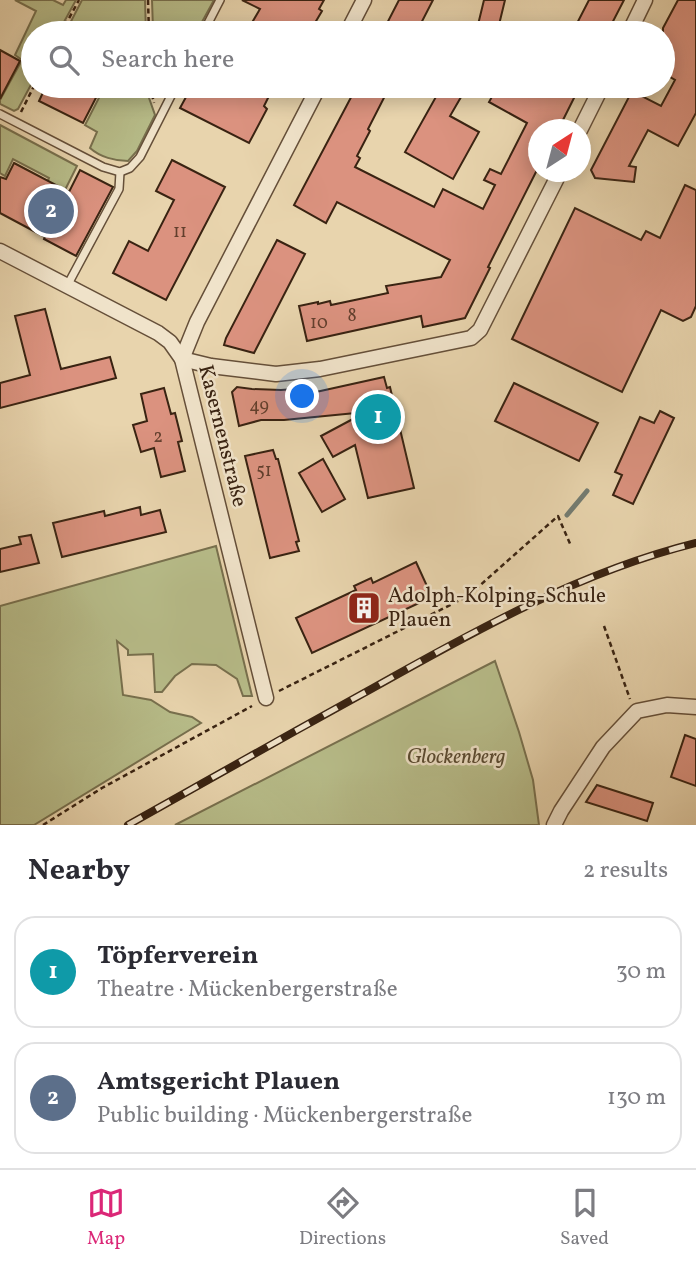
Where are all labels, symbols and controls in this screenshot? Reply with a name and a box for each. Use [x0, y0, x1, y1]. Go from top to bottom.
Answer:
search box [21, 21, 675, 98]
icon: search [45, 41, 83, 79]
text: Search here [101, 42, 234, 78]
north arrow [528, 119, 591, 182]
pin: 2 [28, 185, 74, 237]
house number: 11 [173, 220, 187, 245]
house number: 8 [347, 304, 357, 329]
house number: 10 [310, 311, 328, 336]
street label: Kasernenstraße [190, 362, 254, 510]
your location [285, 379, 319, 413]
pin: 1 [355, 391, 401, 443]
house number: 49 [249, 394, 269, 419]
house number: 2 [153, 425, 163, 450]
house number: 51 [256, 459, 272, 484]
place label: Adolph-Kolping-Schule Plauen [388, 582, 606, 635]
building icon: Adolph-Kolping-Schule Plauen [345, 589, 383, 627]
park label: Glockenberg [407, 743, 505, 772]
text: Nearby [28, 850, 130, 892]
text: 2 results [583, 855, 668, 887]
text: Töpferverein [97, 938, 258, 974]
text: 1 [48, 956, 58, 988]
text: 30 m [616, 956, 666, 988]
text: Theatre · Mückenbergerstraße [97, 974, 398, 1006]
text: Amtsgericht Plauen [97, 1064, 340, 1100]
text: 2 [47, 1082, 59, 1114]
text: 130 m [607, 1082, 666, 1114]
text: Public building · Mückenbergerstraße [97, 1100, 472, 1132]
tab: Map [87, 1184, 125, 1252]
tab: Directions [299, 1184, 386, 1252]
tab: Saved [560, 1184, 609, 1252]

